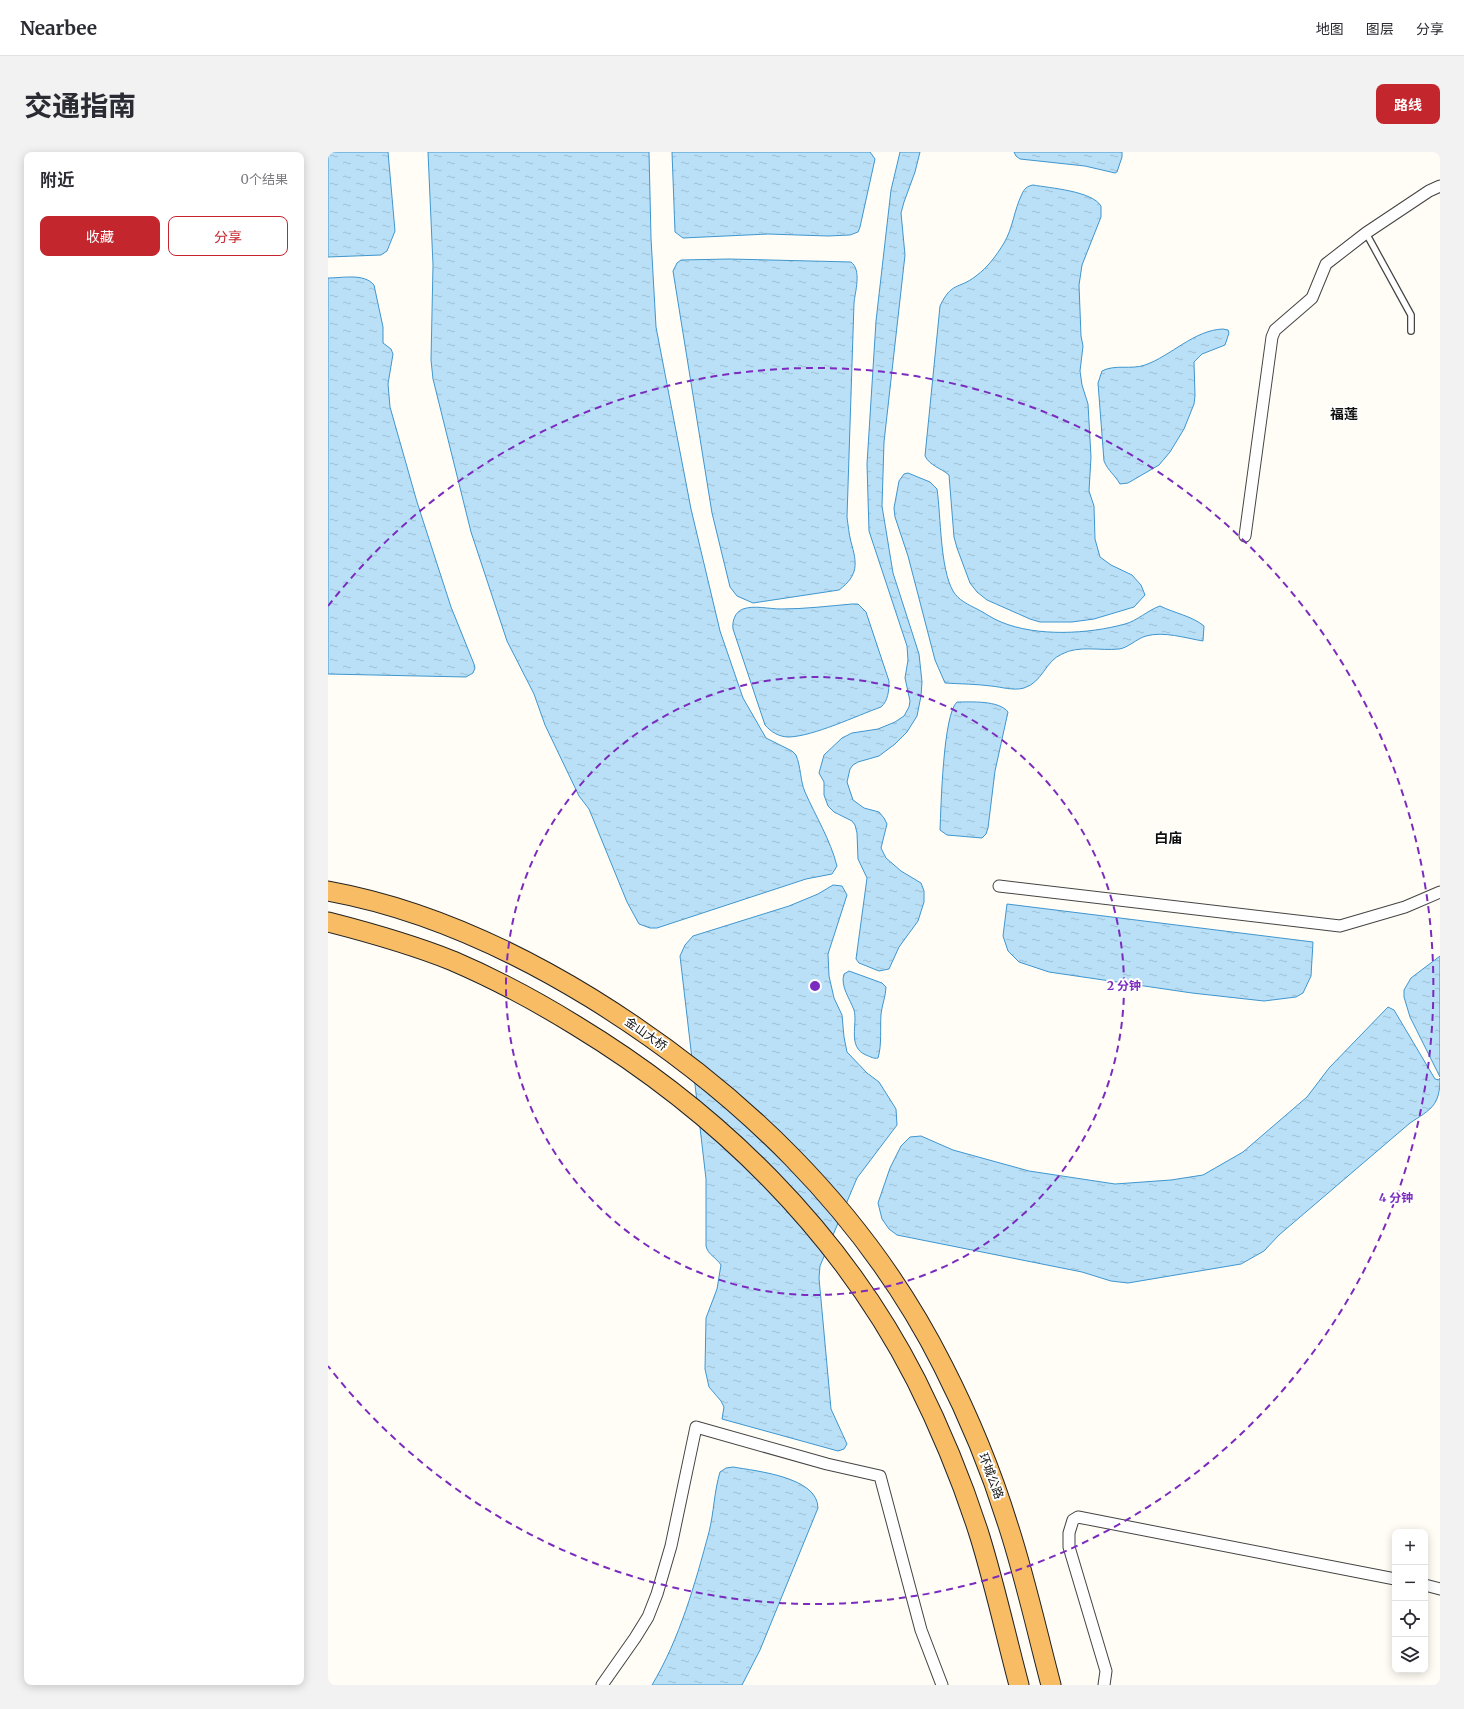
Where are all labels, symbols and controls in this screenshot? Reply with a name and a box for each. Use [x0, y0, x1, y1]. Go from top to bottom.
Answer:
text: Nearbee [20, 16, 97, 40]
text: 地图 [1316, 20, 1344, 38]
text: 图层 [1366, 20, 1394, 38]
text: 分享 [1416, 20, 1444, 38]
button: 路线 [1376, 84, 1440, 124]
text: 交通指南 [24, 88, 136, 124]
text: 附近 [40, 169, 74, 191]
text: 0个结果 [241, 171, 288, 188]
button: 收藏 [40, 216, 160, 256]
button: 分享 [168, 216, 288, 256]
district label: 福莲 [1330, 405, 1358, 423]
district label: 白庙 [1154, 829, 1182, 847]
text: 2 分钟 [1107, 978, 1141, 993]
centre of rings [808, 979, 822, 993]
street label: 金山大桥 [622, 1014, 670, 1054]
text: 4 分钟 [1379, 1190, 1413, 1205]
street label: 环城公路 [976, 1451, 1007, 1501]
map controls [1392, 1529, 1428, 1673]
button: + [1392, 1529, 1428, 1565]
button: − [1392, 1565, 1428, 1601]
button: locate [1392, 1601, 1428, 1637]
button: layers [1392, 1637, 1428, 1673]

